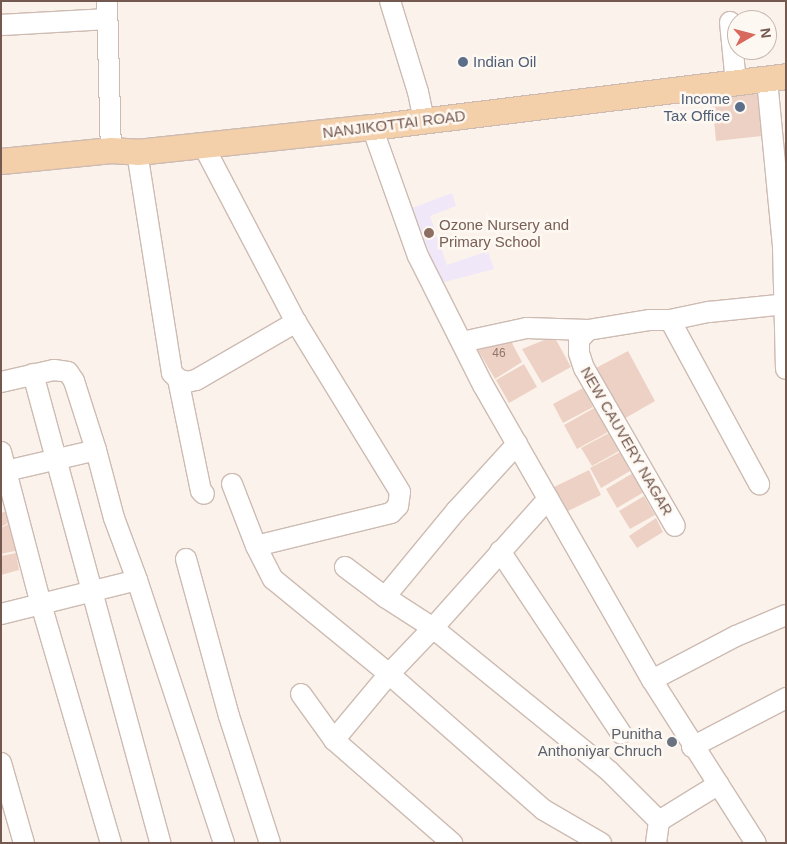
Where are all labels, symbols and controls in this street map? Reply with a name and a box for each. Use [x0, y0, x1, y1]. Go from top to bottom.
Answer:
north arrow [727, 10, 777, 60]
text: N [757, 27, 774, 39]
place label: Indian Oil [473, 53, 536, 71]
marker: Indian Oil [457, 56, 469, 68]
place label: Income Tax Office [664, 89, 730, 124]
marker: Income Tax Office [734, 101, 746, 113]
street label: NANJIKOTTAI ROAD [321, 106, 467, 142]
place label: Ozone Nursery and Primary School [439, 215, 569, 250]
marker: Ozone Nursery and Primary School [423, 227, 435, 239]
house number: 46 [492, 347, 506, 361]
street label: NEW CAUVERY NAGAR [577, 363, 677, 519]
place label: Punitha Anthoniyar Chruch [538, 724, 662, 759]
marker: Punitha Anthoniyar Chruch [666, 736, 678, 748]

